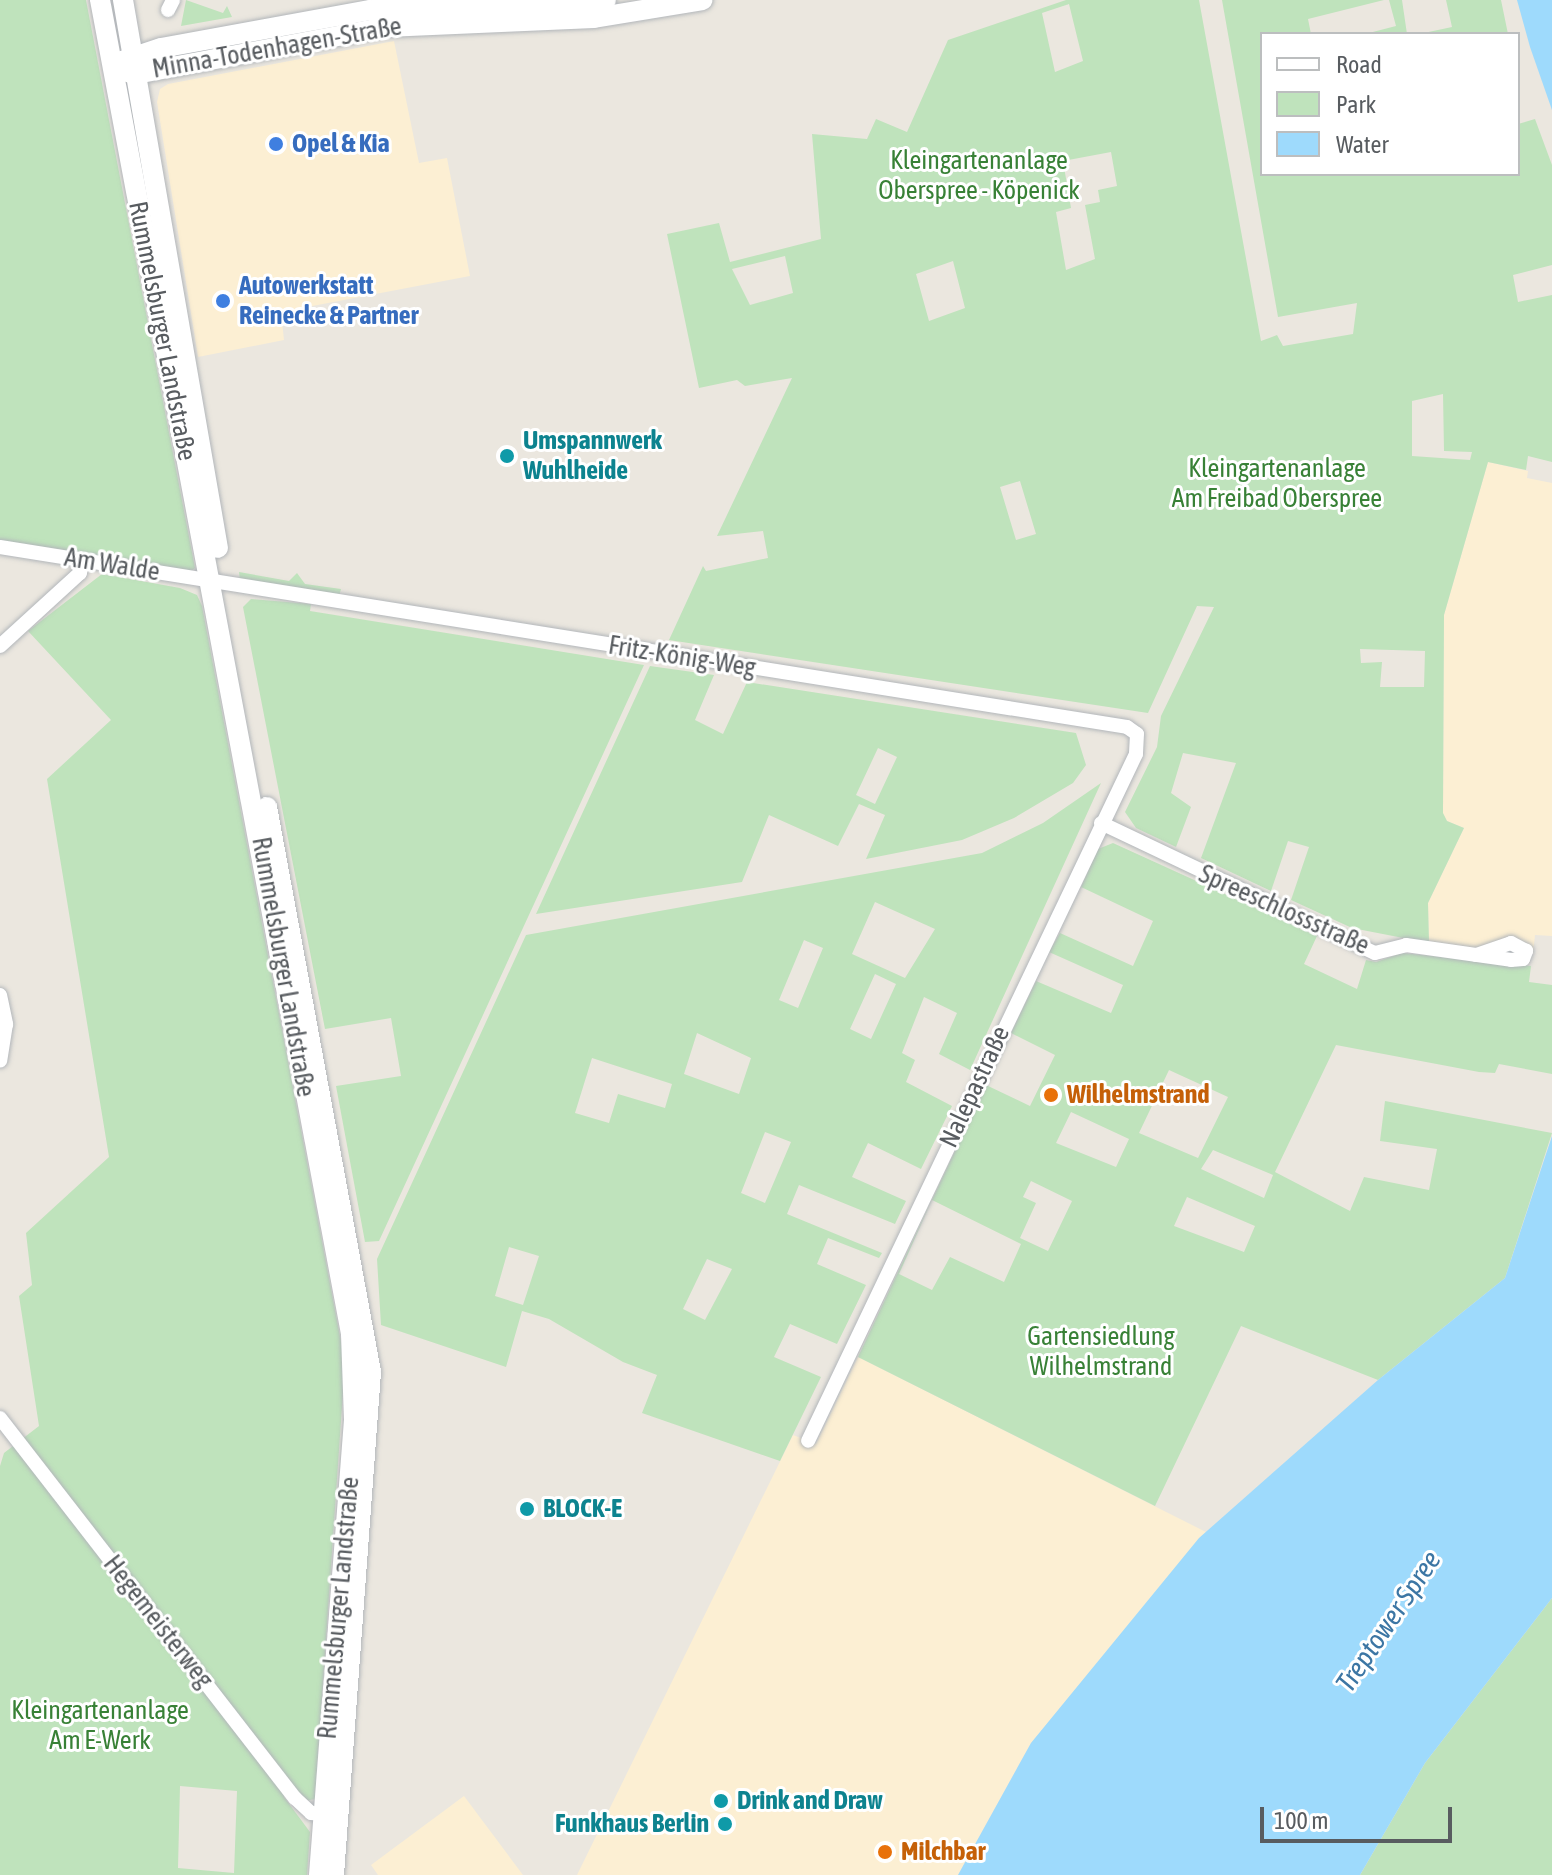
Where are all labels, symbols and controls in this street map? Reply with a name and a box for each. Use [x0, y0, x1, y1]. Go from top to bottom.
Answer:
street label: Minna-Todenhagen-Straße [150, 11, 404, 85]
legend [1260, 32, 1520, 176]
text: Road [1336, 51, 1382, 78]
text: Park [1336, 91, 1376, 118]
place label: Opel & Kia [292, 128, 390, 160]
text: Water [1336, 131, 1389, 158]
marker: Opel & Kia [267, 135, 285, 153]
park label: Kleingartenanlage Oberspree - Köpenick [878, 145, 1080, 206]
street label: Rummelsburger Landstraße [122, 199, 202, 463]
place label: Autowerkstatt Reinecke & Partner [239, 270, 418, 332]
marker: Autowerkstatt Reinecke & Partner [214, 292, 232, 310]
place label: Umspannwerk Wuhlheide [523, 425, 662, 486]
marker: Umspannwerk Wuhlheide [498, 447, 516, 465]
park label: Kleingartenanlage Am Freibad Oberspree [1172, 453, 1382, 514]
street label: Am Walde [62, 542, 162, 588]
street label: Fritz-König-Weg [606, 630, 758, 684]
street label: Rummelsburger Landstraße [245, 835, 321, 1099]
street label: Spreeschlossstraße [1194, 859, 1374, 961]
street label: Nalepastraße [933, 1021, 1017, 1153]
place label: Wilhelmstrand [1067, 1079, 1210, 1111]
marker: Wilhelmstrand [1042, 1086, 1060, 1104]
park label: Gartensiedlung Wilhelmstrand [1027, 1321, 1175, 1382]
street label: Rummelsburger Landstraße [312, 1475, 366, 1741]
place label: BLOCK-E [543, 1493, 622, 1525]
marker: BLOCK-E [518, 1500, 536, 1518]
water label: Treptower Spree [1328, 1544, 1448, 1698]
street label: Hegemeisterweg [96, 1549, 220, 1695]
park label: Kleingartenanlage Am E-Werk [11, 1695, 189, 1756]
place label: Drink and Draw [737, 1785, 883, 1817]
scale bar [1264, 1791, 1456, 1841]
marker: Drink and Draw [712, 1792, 730, 1810]
text: 100 m [1274, 1807, 1328, 1834]
place label: Funkhaus Berlin [555, 1808, 709, 1840]
marker: Funkhaus Berlin [716, 1815, 734, 1833]
place label: Milchbar [901, 1836, 985, 1868]
marker: Milchbar [876, 1843, 894, 1861]

